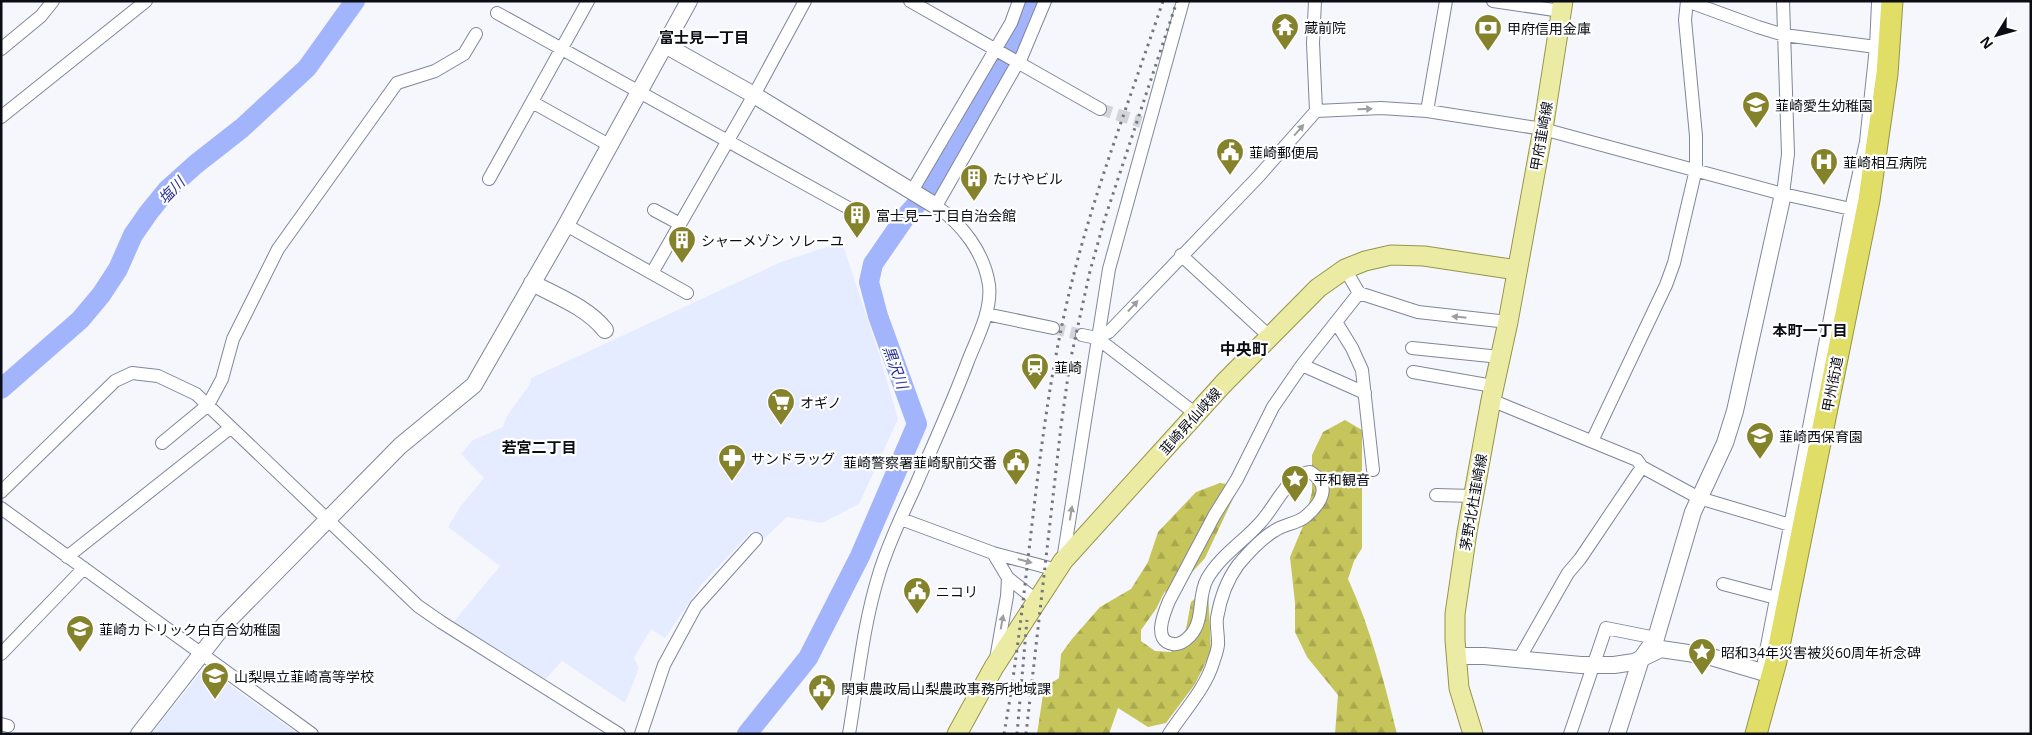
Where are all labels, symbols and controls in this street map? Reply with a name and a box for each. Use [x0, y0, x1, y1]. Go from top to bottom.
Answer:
north arrow [1972, 10, 2022, 60]
temple icon: 蔵前院 [1270, 12, 1300, 51]
bank icon: 甲府信用金庫 [1473, 13, 1503, 52]
place label: 蔵前院 [1304, 18, 1346, 37]
place label: 甲府信用金庫 [1507, 19, 1591, 38]
district label: 富士見一丁目 [659, 27, 749, 47]
text: N [1975, 33, 1997, 53]
school or university icon: 韮崎愛生幼稚園 [1741, 90, 1771, 129]
place label: 韮崎愛生幼稚園 [1775, 96, 1873, 115]
street label: 甲府韮崎線 [1526, 100, 1556, 172]
one-way arrow [1357, 105, 1373, 113]
one-way arrow [1293, 125, 1305, 137]
public building icon: 韮崎郵便局 [1215, 137, 1245, 176]
place label: 韮崎郵便局 [1249, 143, 1319, 162]
hospital icon: 韮崎相互病院 [1809, 147, 1839, 186]
place label: 韮崎相互病院 [1843, 153, 1927, 172]
building icon: たけやビル [959, 163, 989, 202]
place label: たけやビル [993, 169, 1063, 188]
water label: 塩川 [153, 171, 190, 208]
building icon: 富士見一丁目自治会館 [842, 200, 872, 239]
place label: 富士見一丁目自治会館 [876, 206, 1016, 225]
building icon: シャーメゾン ソレーユ [667, 225, 697, 264]
place label: シャーメゾン ソレーユ [701, 231, 844, 250]
one-way arrow [1127, 300, 1139, 312]
one-way arrow [1451, 313, 1467, 321]
district label: 本町一丁目 [1772, 320, 1848, 340]
district label: 中央町 [1220, 338, 1268, 360]
water label: 黒沢川 [879, 342, 914, 393]
station icon: 韮崎 [1020, 352, 1050, 391]
street label: 甲州街道 [1817, 355, 1847, 413]
place label: 韮崎 [1054, 358, 1082, 377]
street label: 韮崎昇仙峡線 [1155, 383, 1225, 459]
supermarket icon: オギノ [766, 387, 796, 426]
place label: オギノ [800, 393, 841, 412]
school or university icon: 韮崎西保育園 [1745, 421, 1775, 460]
place label: 韮崎西保育園 [1779, 427, 1863, 446]
district label: 若宮二丁目 [501, 437, 577, 457]
pharmacy icon: サンドラッグ [717, 443, 747, 482]
public building icon: 韮崎警察署韮崎駅前交番 [1001, 447, 1031, 486]
place label: サンドラッグ [751, 449, 835, 468]
street label: 茅野北杜韮崎線 [1455, 452, 1491, 552]
place label: 韮崎警察署韮崎駅前交番 [843, 453, 997, 472]
place icon: 平和観音 [1280, 464, 1310, 503]
place label: 平和観音 [1314, 470, 1370, 489]
one-way arrow [1067, 505, 1075, 521]
one-way arrow [1018, 558, 1033, 566]
public building icon: ニコリ [902, 576, 932, 615]
place label: ニコリ [936, 582, 978, 601]
school or university icon: 韮崎カトリック白百合幼稚園 [65, 614, 95, 653]
one-way arrow [999, 614, 1007, 630]
place label: 韮崎カトリック白百合幼稚園 [99, 620, 281, 639]
place icon: 昭和34年災害被災60周年祈念碑 [1687, 637, 1717, 676]
place label: 昭和34年災害被災60周年祈念碑 [1721, 643, 1921, 662]
school or university icon: 山梨県立韮崎高等学校 [200, 661, 230, 700]
place label: 山梨県立韮崎高等学校 [234, 667, 374, 686]
public building icon: 関東農政局山梨農政事務所地域課 [807, 673, 837, 712]
place label: 関東農政局山梨農政事務所地域課 [841, 679, 1051, 698]

